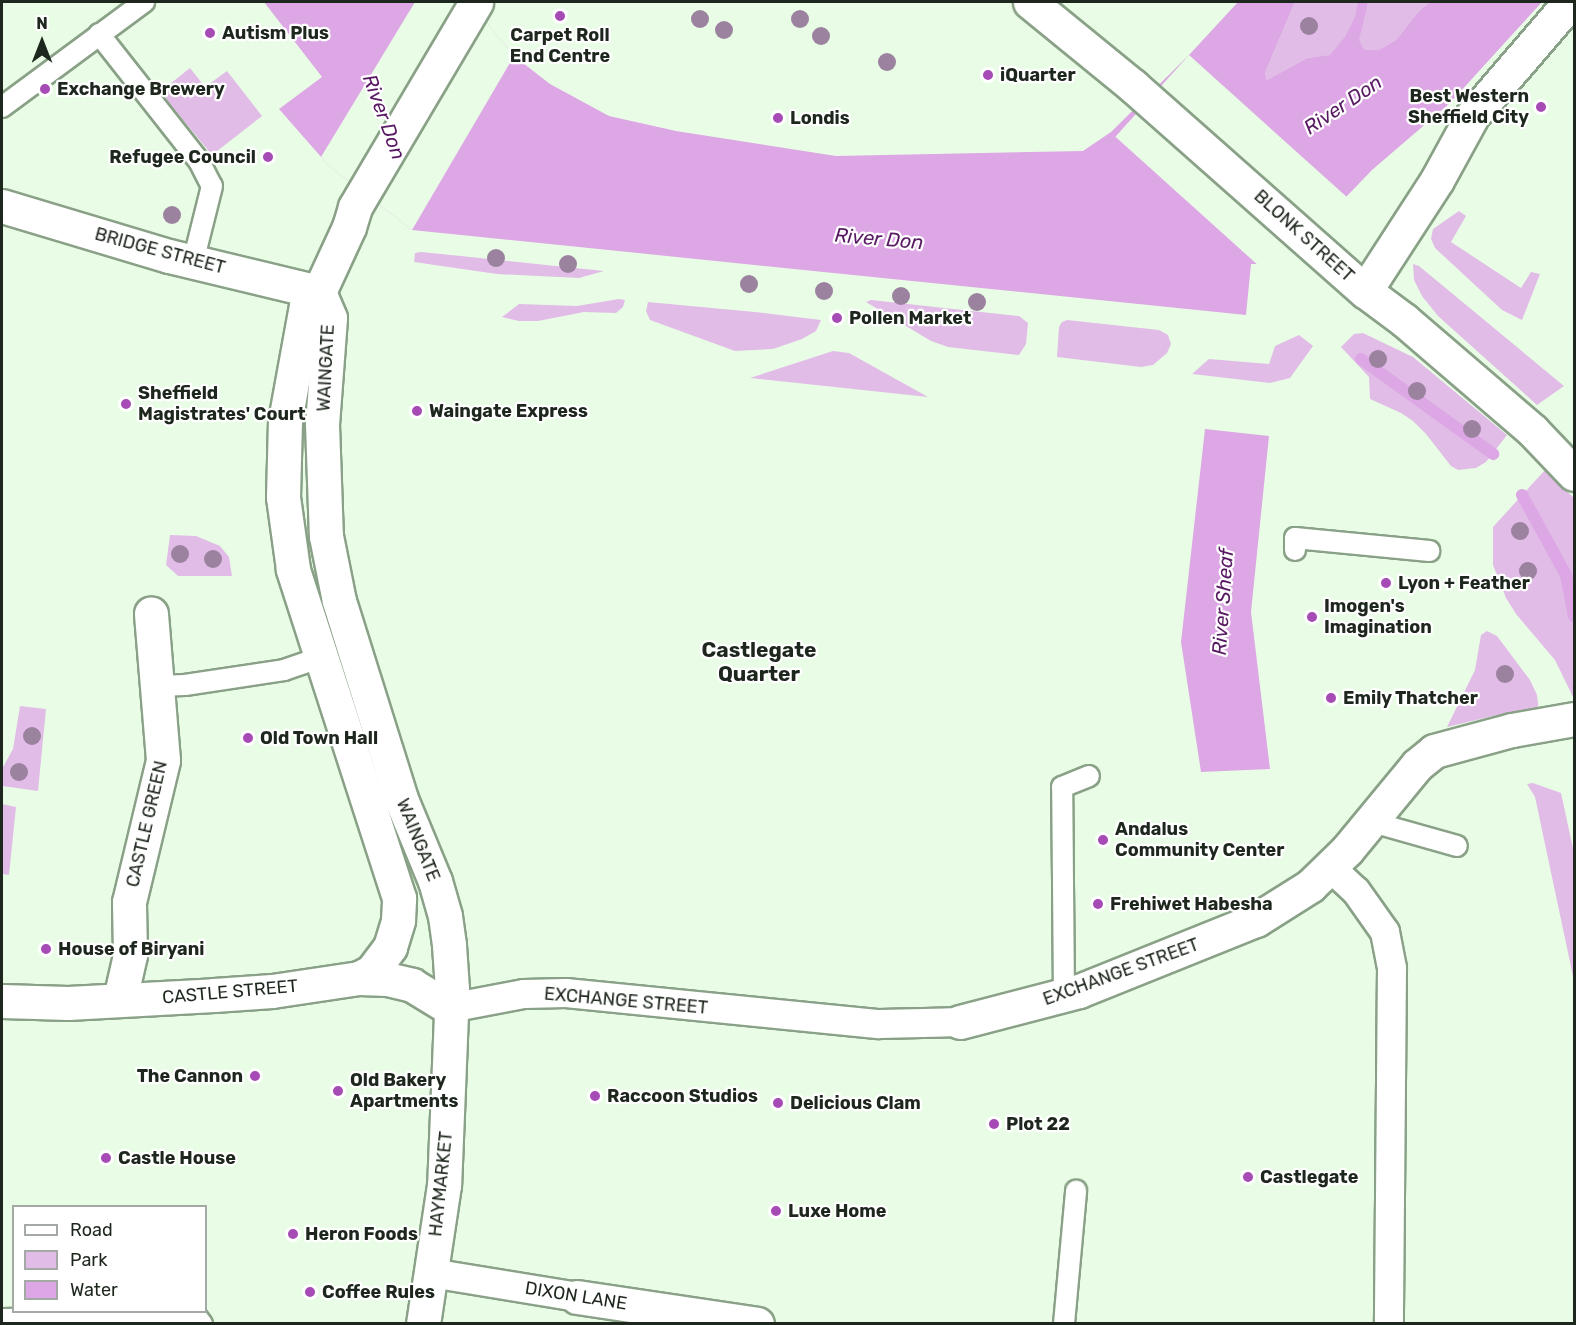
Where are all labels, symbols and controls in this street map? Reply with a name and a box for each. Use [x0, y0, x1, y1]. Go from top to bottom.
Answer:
marker: Carpet Roll End Centre [553, 9, 567, 23]
north arrow [12, 12, 72, 72]
text: N [36, 14, 48, 33]
place label: Autism Plus [222, 22, 329, 44]
place label: Carpet Roll End Centre [510, 25, 610, 68]
marker: Autism Plus [203, 26, 217, 40]
place label: iQuarter [1000, 64, 1076, 86]
marker: iQuarter [981, 68, 995, 82]
water label: River Don [1299, 70, 1387, 140]
water label: River Don [357, 71, 411, 163]
place label: Exchange Brewery [57, 78, 225, 100]
marker: Exchange Brewery [38, 82, 52, 96]
place label: Best Western Sheffield City [1408, 86, 1529, 128]
marker: Best Western Sheffield City [1534, 100, 1548, 114]
place label: Londis [790, 107, 850, 129]
marker: Londis [771, 111, 785, 125]
place label: Refugee Council [109, 146, 256, 168]
marker: Refugee Council [261, 150, 275, 164]
street label: BLONK STREET [1249, 185, 1359, 287]
street label: BRIDGE STREET [92, 223, 228, 279]
water label: River Don [833, 223, 925, 255]
place label: Pollen Market [849, 307, 971, 329]
marker: Pollen Market [830, 311, 844, 325]
street label: WAINGATE [313, 324, 339, 412]
place label: Sheffield Magistrates' Court [138, 383, 306, 426]
marker: Sheffield Magistrates' Court [119, 397, 133, 411]
place label: Waingate Express [429, 400, 588, 422]
marker: Waingate Express [410, 404, 424, 418]
water label: River Sheaf [1207, 548, 1239, 656]
place label: Lyon + Feather [1398, 572, 1530, 594]
marker: Lyon + Feather [1379, 576, 1393, 590]
place label: Imogen's Imagination [1324, 596, 1432, 638]
marker: Imogen's Imagination [1305, 610, 1319, 624]
district label: Castlegate Quarter [702, 637, 816, 687]
place label: Emily Thatcher [1343, 687, 1479, 709]
marker: Emily Thatcher [1324, 691, 1338, 705]
place label: Old Town Hall [260, 727, 378, 749]
marker: Old Town Hall [241, 731, 255, 745]
street label: CASTLE GREEN [122, 759, 172, 889]
street label: WAINGATE [392, 795, 444, 885]
place label: Andalus Community Center [1115, 819, 1285, 862]
marker: Andalus Community Center [1096, 833, 1110, 847]
place label: Frehiwet Habesha [1110, 893, 1273, 915]
marker: Frehiwet Habesha [1091, 897, 1105, 911]
street label: EXCHANGE STREET [1040, 934, 1202, 1010]
place label: House of Biryani [58, 938, 205, 960]
marker: House of Biryani [39, 942, 53, 956]
street label: CASTLE STREET [161, 975, 299, 1009]
street label: EXCHANGE STREET [543, 983, 709, 1019]
place label: The Cannon [137, 1065, 243, 1087]
marker: The Cannon [248, 1069, 262, 1083]
place label: Old Bakery Apartments [350, 1070, 458, 1112]
marker: Old Bakery Apartments [331, 1084, 345, 1098]
place label: Raccoon Studios [607, 1085, 758, 1107]
marker: Raccoon Studios [588, 1089, 602, 1103]
place label: Delicious Clam [790, 1092, 921, 1114]
marker: Delicious Clam [771, 1096, 785, 1110]
place label: Plot 22 [1006, 1113, 1070, 1135]
marker: Plot 22 [987, 1117, 1001, 1131]
street label: HAYMARKET [425, 1130, 457, 1238]
place label: Castle House [118, 1147, 236, 1169]
marker: Castle House [99, 1151, 113, 1165]
place label: Castlegate [1260, 1166, 1358, 1188]
marker: Castlegate [1241, 1170, 1255, 1184]
place label: Luxe Home [788, 1200, 886, 1222]
marker: Luxe Home [769, 1204, 783, 1218]
legend [12, 1205, 207, 1313]
text: Road [70, 1219, 113, 1241]
place label: Heron Foods [305, 1223, 418, 1245]
marker: Heron Foods [286, 1227, 300, 1241]
text: Park [70, 1249, 107, 1271]
street label: DIXON LANE [523, 1277, 629, 1315]
text: Water [70, 1279, 118, 1301]
place label: Coffee Rules [322, 1281, 435, 1303]
marker: Coffee Rules [303, 1285, 317, 1299]

